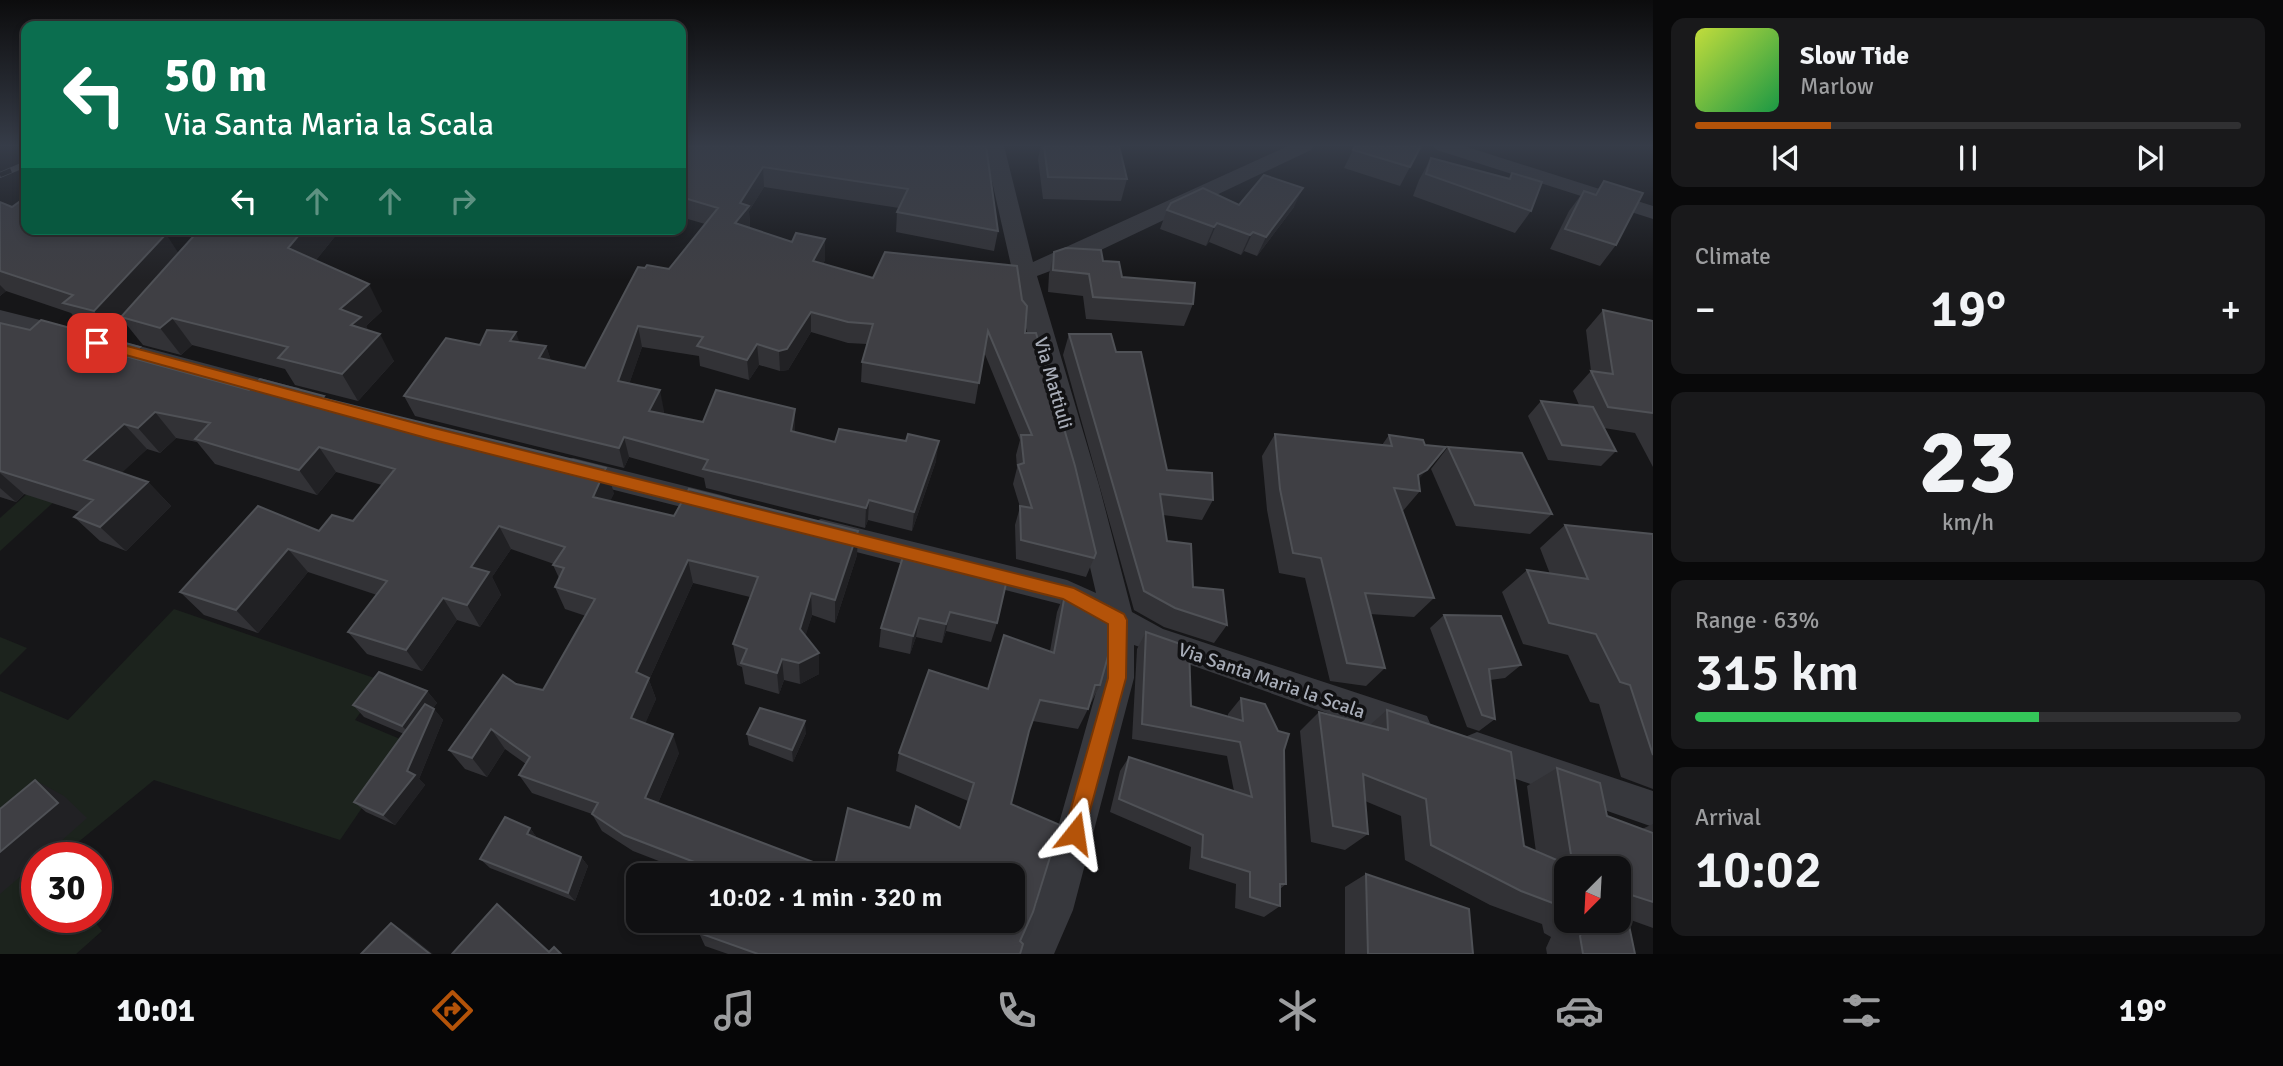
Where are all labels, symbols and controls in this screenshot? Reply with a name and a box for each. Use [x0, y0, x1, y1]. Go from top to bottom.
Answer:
text: Slow Tide [1800, 40, 1909, 72]
text: 50 m [164, 45, 267, 105]
icon: left [49, 49, 140, 140]
text: Marlow [1800, 72, 1874, 101]
text: Via Santa Maria la Scala [164, 105, 494, 144]
icon: previous [1767, 139, 1805, 177]
icon: pause [1949, 139, 1987, 177]
icon: next [2131, 139, 2169, 177]
icon: left [225, 182, 263, 220]
icon: ahead [298, 182, 336, 220]
icon: ahead [371, 182, 409, 220]
icon: right [444, 182, 482, 220]
text: Climate [1695, 242, 1771, 271]
text: 19° [1930, 277, 2006, 341]
text: − [1695, 286, 1716, 333]
text: + [2220, 286, 2241, 333]
pin [67, 313, 127, 373]
icon: arrive [78, 324, 116, 362]
street label: Via Mattiuli [1029, 335, 1078, 432]
text: 23 [1919, 406, 2017, 519]
text: km/h [1942, 508, 1994, 537]
text: Range · 63% [1695, 606, 1819, 635]
street label: Via Santa Maria la Scala [1175, 638, 1368, 724]
text: 315 km [1695, 641, 1859, 705]
position arrow [1038, 796, 1112, 870]
text: Arrival [1695, 803, 1761, 832]
text: 10:02 [1695, 838, 1822, 902]
speed limit sign: 30 [21, 842, 112, 933]
north arrow [1554, 856, 1631, 933]
map controls [1554, 856, 1631, 933]
text: 10:02 · 1 min · 320 m [709, 882, 942, 914]
icon: directions [428, 986, 477, 1035]
icon: music [710, 986, 759, 1035]
icon: phone [992, 986, 1041, 1035]
icon: climate [1273, 986, 1322, 1035]
icon: car [1555, 986, 1604, 1035]
icon: filters [1837, 986, 1886, 1035]
text: 10:01 [116, 991, 195, 1030]
text: 19° [2119, 991, 2166, 1030]

